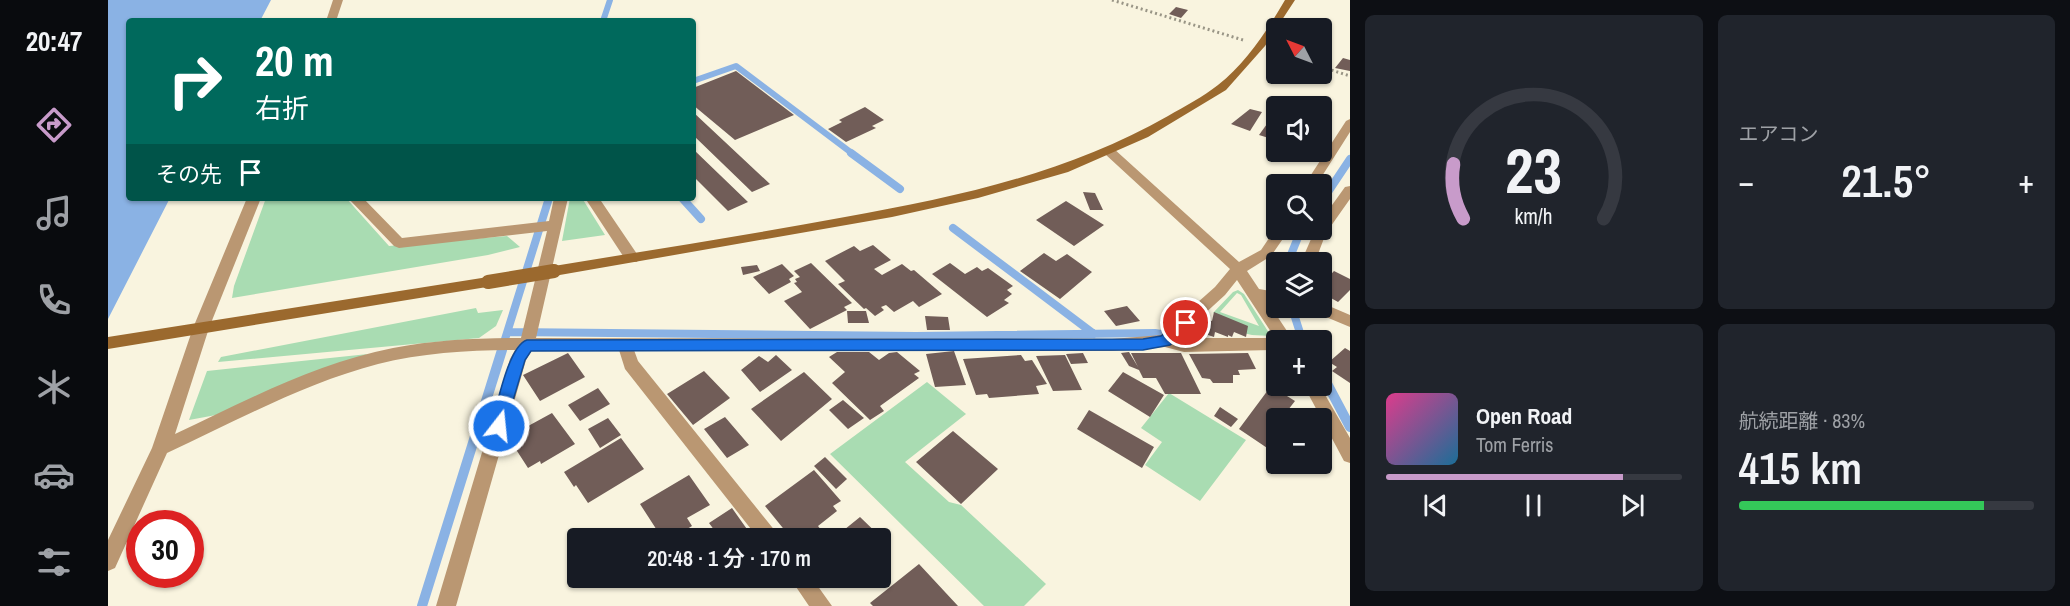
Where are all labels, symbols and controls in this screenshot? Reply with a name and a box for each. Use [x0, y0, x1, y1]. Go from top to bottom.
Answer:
north arrow [1266, 18, 1332, 84]
map controls [1266, 18, 1332, 474]
text: 20:47 [26, 23, 82, 59]
text: 20 m [255, 33, 334, 89]
icon: right [156, 42, 234, 120]
text: 右折 [255, 90, 309, 126]
button: sound [1266, 96, 1332, 162]
icon: directions [33, 104, 75, 146]
text: エアコン [1739, 120, 1819, 147]
text: 23 [1505, 128, 1562, 212]
text: 21.5° [1841, 150, 1931, 211]
icon: arrive [234, 156, 267, 189]
text: その先 [156, 159, 222, 189]
text: − [1739, 159, 1754, 203]
text: + [2018, 159, 2034, 203]
button: search [1266, 174, 1332, 240]
icon: music [33, 192, 75, 234]
text: km/h [1515, 202, 1553, 231]
button: layers [1266, 252, 1332, 318]
icon: phone [33, 279, 75, 321]
pin [1160, 297, 1211, 348]
icon: arrive [1169, 306, 1202, 339]
button: + [1266, 330, 1332, 396]
icon: climate [33, 366, 75, 408]
position arrow [467, 394, 531, 458]
text: Open Road [1476, 401, 1572, 431]
text: 航続距離 · 83% [1739, 407, 1865, 434]
button: − [1266, 408, 1332, 474]
text: Tom Ferris [1476, 431, 1554, 458]
text: 415 km [1739, 437, 1862, 498]
icon: car [33, 454, 75, 496]
icon: previous [1419, 489, 1452, 522]
icon: pause [1517, 489, 1550, 522]
icon: next [1616, 489, 1649, 522]
speed limit sign: 30 [126, 510, 204, 588]
icon: filters [33, 541, 75, 583]
text: 20:48 · 1 分 · 170 m [647, 543, 811, 573]

